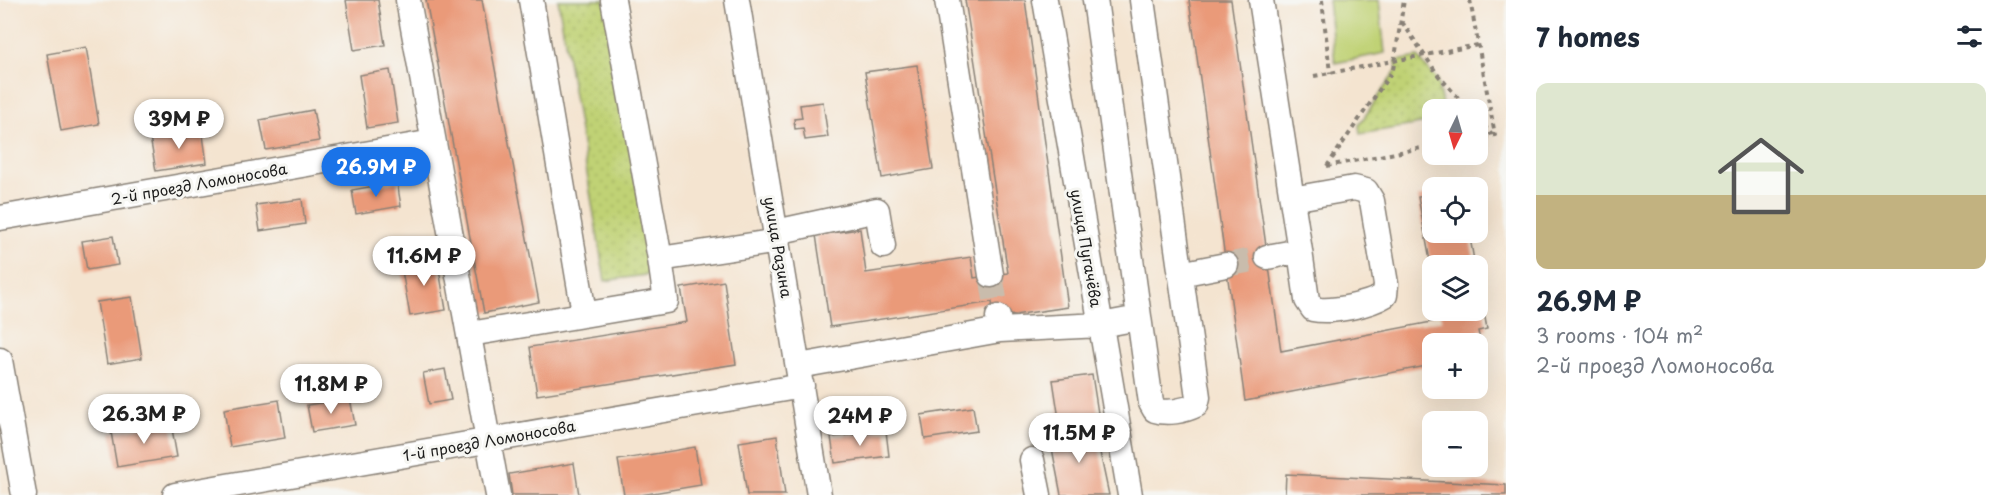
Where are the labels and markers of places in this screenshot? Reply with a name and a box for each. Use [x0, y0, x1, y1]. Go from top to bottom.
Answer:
pin: 39M ₽ [137, 99, 221, 150]
pin: 26.9M ₽ [321, 147, 431, 198]
pin: 11.6M ₽ [369, 236, 479, 287]
pin: 11.8M ₽ [276, 364, 386, 415]
pin: 26.3M ₽ [89, 394, 199, 445]
pin: 24M ₽ [818, 396, 902, 447]
pin: 11.5M ₽ [1024, 413, 1134, 464]

